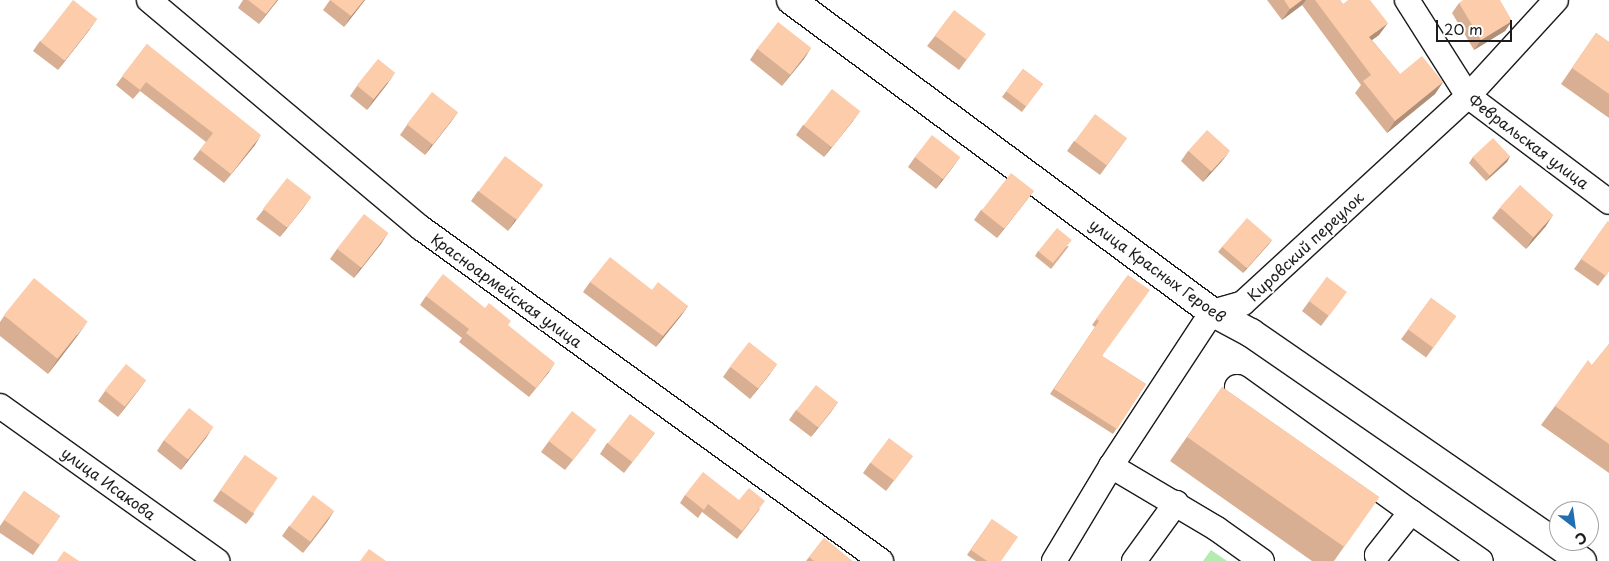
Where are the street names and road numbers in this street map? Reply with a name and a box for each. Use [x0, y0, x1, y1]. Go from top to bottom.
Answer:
street label: Февральская улица [1465, 90, 1593, 192]
street label: Кировский переулок [1243, 188, 1367, 304]
street label: улица Красных Героев [1086, 214, 1230, 326]
street label: Красноармейская улица [428, 229, 586, 351]
street label: улица Исакова [58, 443, 160, 523]

